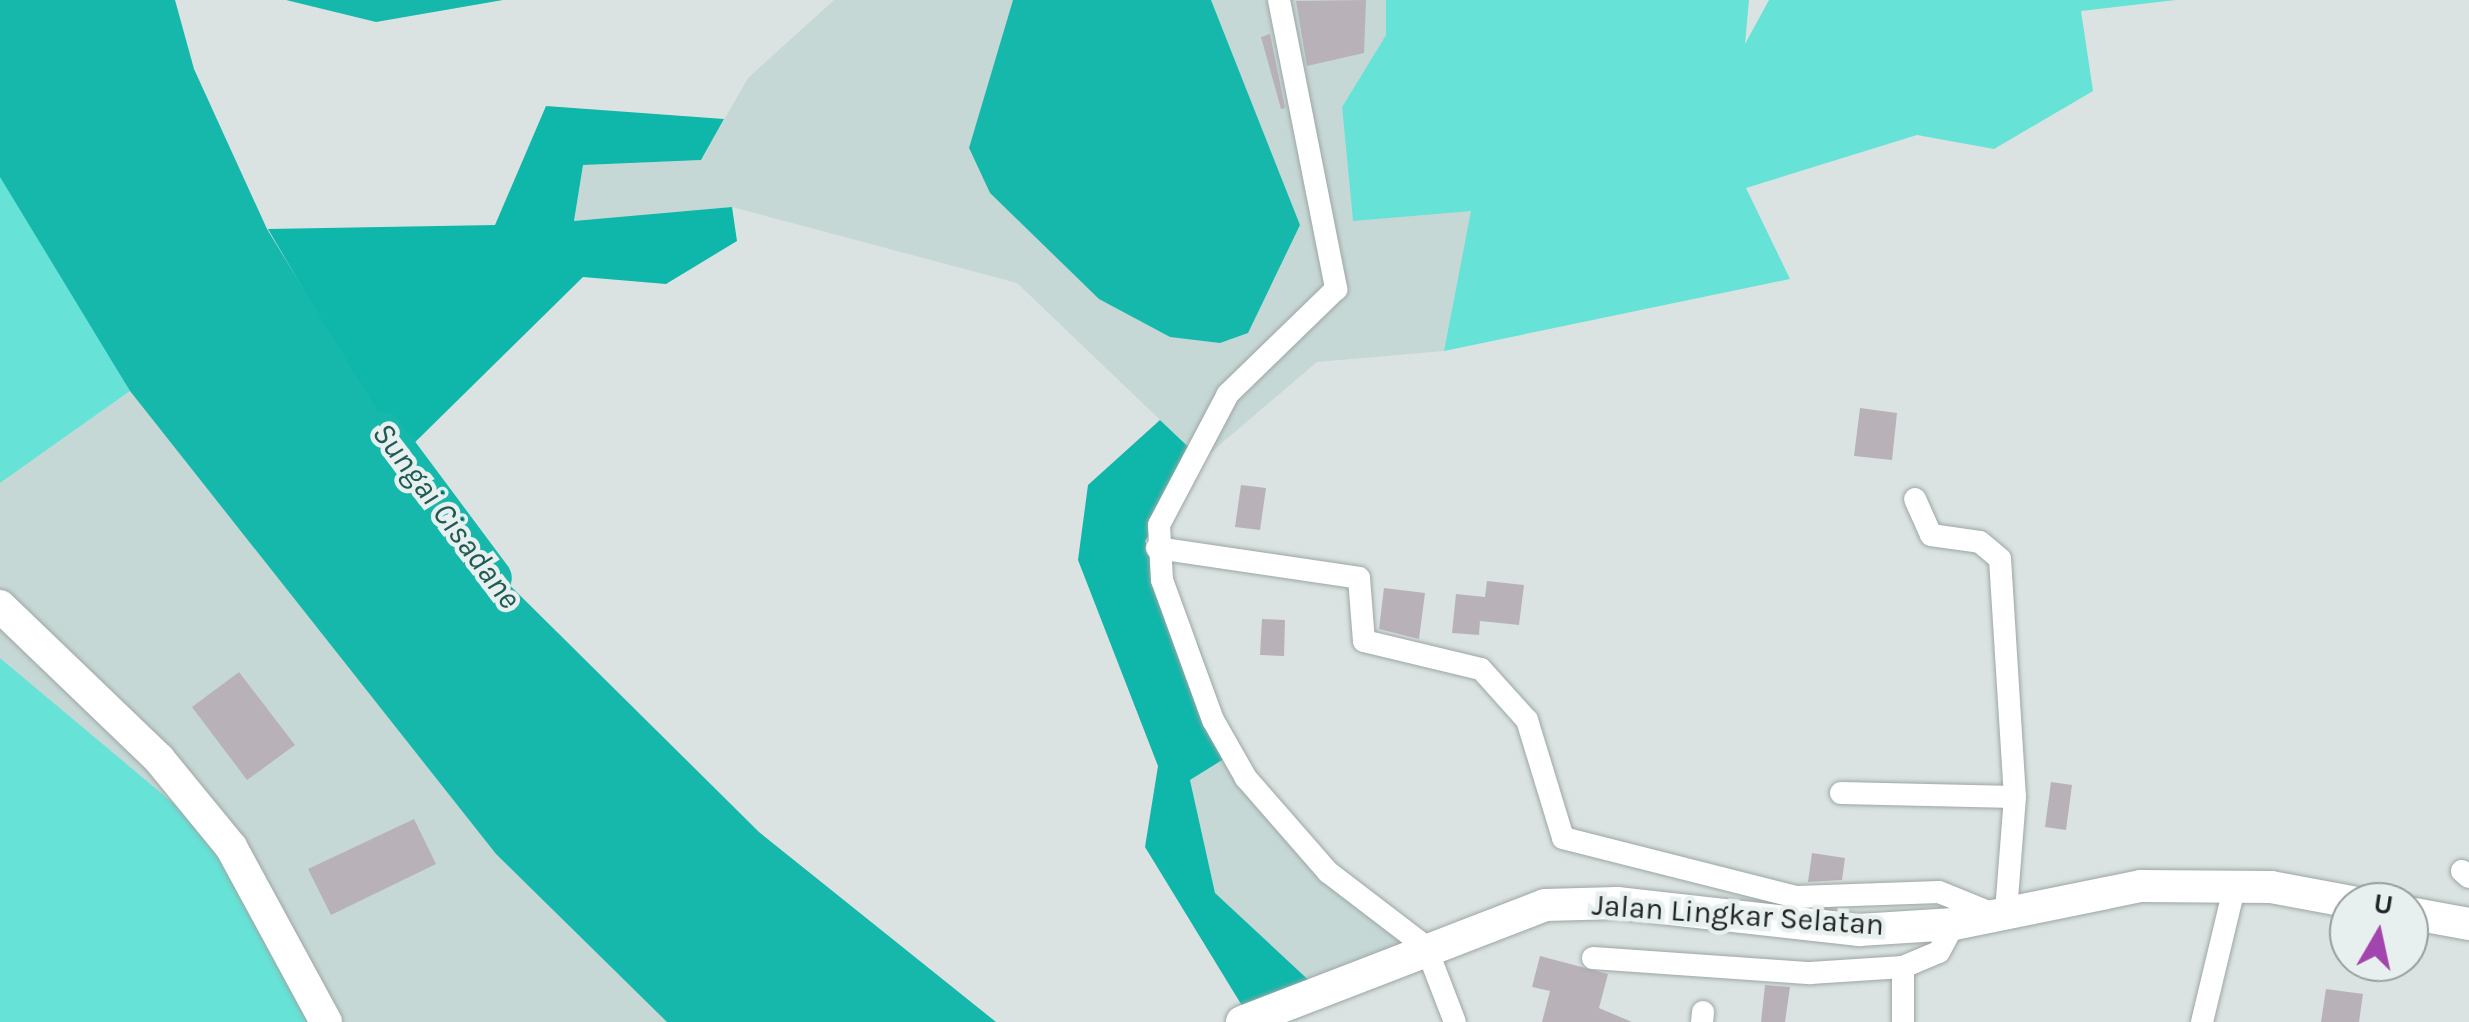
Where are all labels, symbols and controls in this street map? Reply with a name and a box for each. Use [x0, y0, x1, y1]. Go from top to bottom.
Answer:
water label: Sungai Cisadane [364, 415, 528, 617]
north arrow [2329, 882, 2429, 982]
text: U [2371, 886, 2396, 922]
street label: Jalan Lingkar Selatan [1591, 887, 1885, 943]

